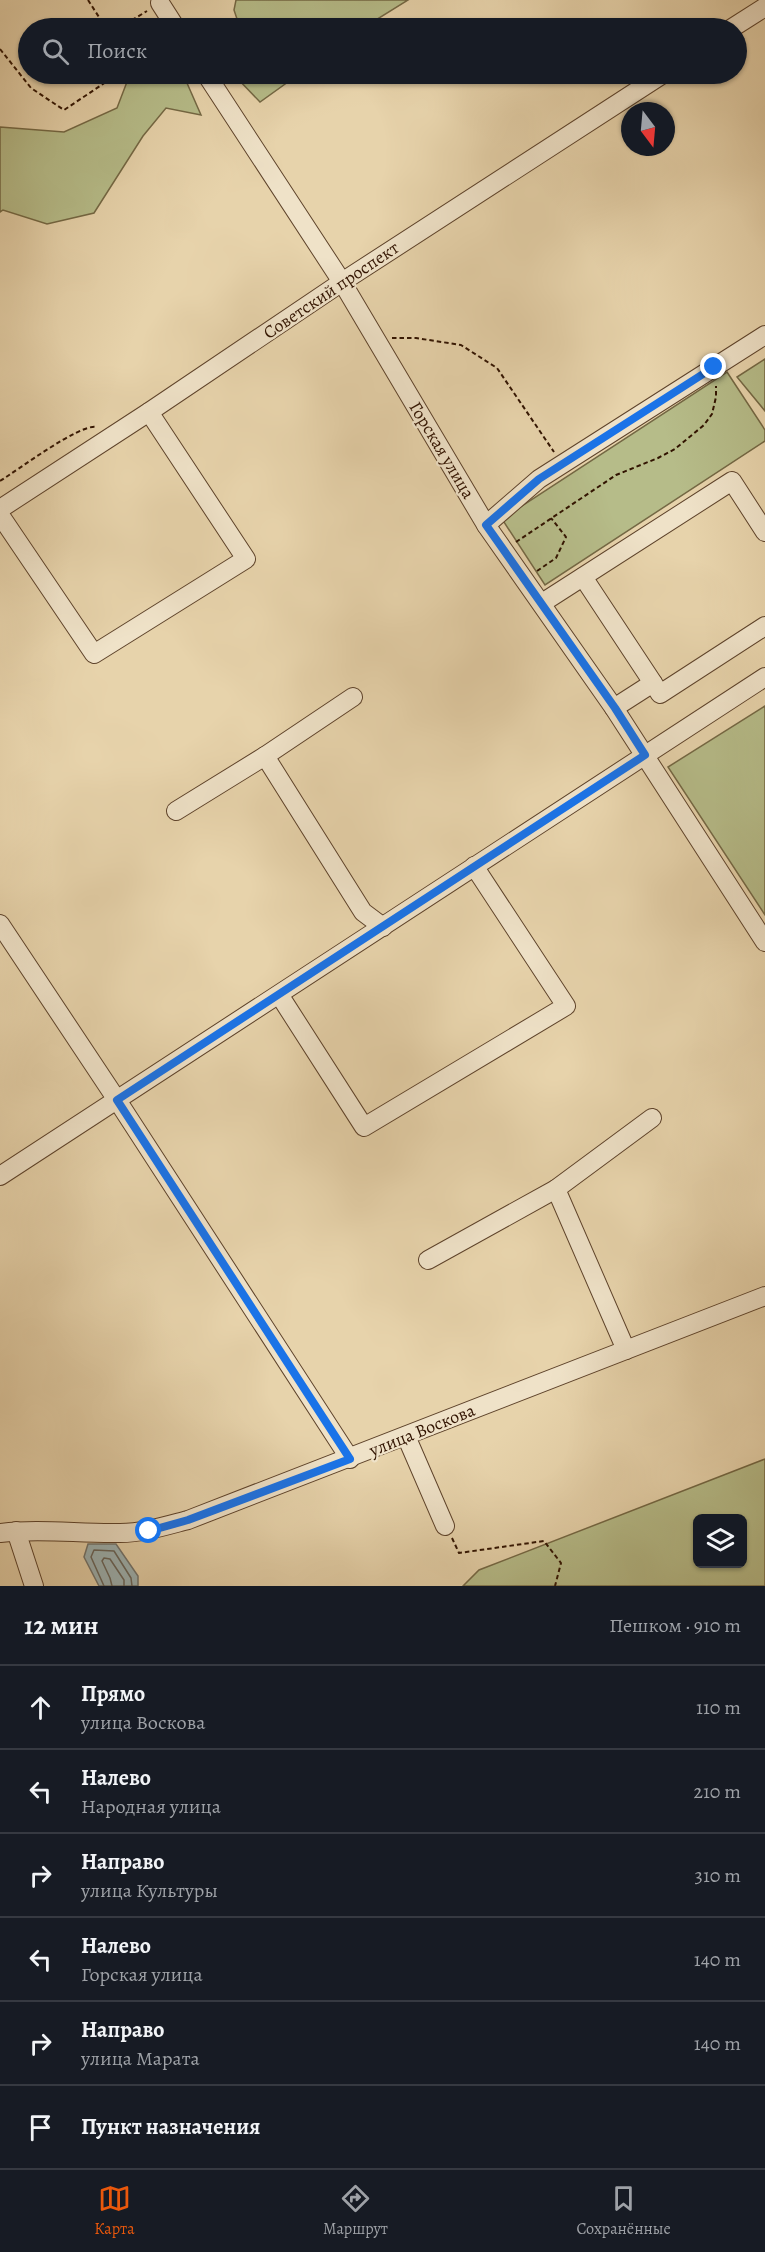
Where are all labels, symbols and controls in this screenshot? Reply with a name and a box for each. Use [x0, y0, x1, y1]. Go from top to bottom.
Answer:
search box [18, 18, 747, 84]
icon: search [39, 35, 72, 68]
text: Поиск [87, 36, 147, 66]
north arrow [621, 102, 675, 156]
street label: Советский проспект [258, 236, 404, 344]
route end [700, 353, 726, 379]
street label: Горская улица [404, 397, 481, 504]
street label: улица Воскова [365, 1398, 479, 1462]
map controls [693, 1514, 747, 1568]
button: layers [693, 1514, 747, 1568]
route start [135, 1517, 161, 1543]
text: 12 мин [24, 1608, 99, 1643]
text: Пешком · 910 m [609, 1612, 741, 1639]
text: Прямо [81, 1679, 145, 1709]
icon: ahead [24, 1691, 57, 1724]
text: 110 m [696, 1694, 741, 1721]
text: улица Воскова [81, 1709, 205, 1736]
text: Налево [81, 1763, 151, 1793]
icon: left [24, 1775, 57, 1808]
text: 210 m [693, 1778, 741, 1805]
text: Народная улица [81, 1793, 221, 1820]
text: Направо [81, 1847, 164, 1877]
icon: right [24, 1859, 57, 1892]
text: 310 m [695, 1862, 741, 1889]
text: улица Культуры [81, 1877, 218, 1904]
text: Налево [81, 1931, 151, 1961]
icon: left [24, 1943, 57, 1976]
text: 140 m [694, 1946, 741, 1973]
text: Горская улица [81, 1961, 203, 1988]
text: Направо [81, 2015, 164, 2045]
icon: right [24, 2027, 57, 2060]
text: 140 m [694, 2030, 741, 2057]
text: улица Марата [81, 2045, 200, 2072]
icon: arrive [24, 2111, 57, 2144]
text: Пункт назначения [81, 2112, 260, 2142]
tab: Карта [94, 2182, 135, 2240]
tab: Маршрут [323, 2182, 388, 2240]
tab: Сохранённые [576, 2182, 671, 2240]

